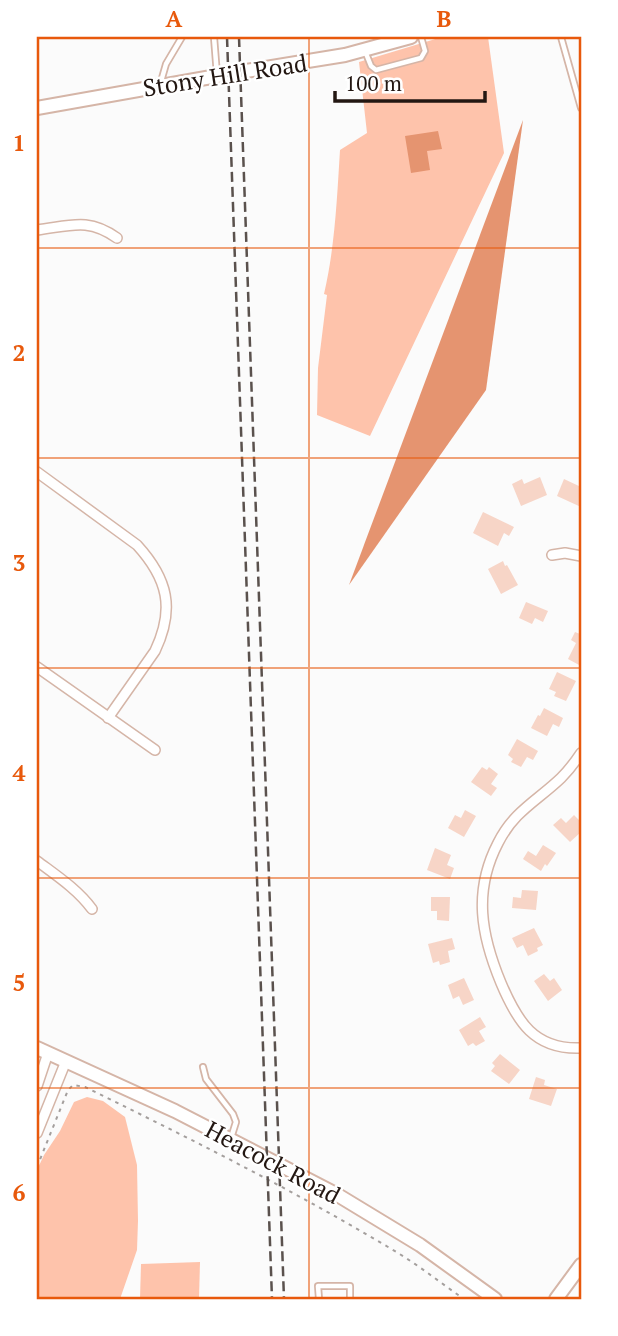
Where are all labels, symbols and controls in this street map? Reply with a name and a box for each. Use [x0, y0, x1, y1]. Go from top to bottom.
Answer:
text: A [166, 3, 183, 34]
text: B [437, 3, 452, 34]
street label: Stony Hill Road [141, 46, 309, 104]
scale bar [335, 60, 485, 104]
text: 100 m [345, 69, 402, 97]
text: 1 [13, 127, 26, 158]
text: 2 [13, 337, 26, 368]
text: 3 [13, 547, 26, 578]
text: 4 [13, 757, 26, 788]
text: 5 [13, 967, 26, 998]
street label: Heacock Road [200, 1113, 346, 1211]
text: 6 [13, 1177, 26, 1208]

